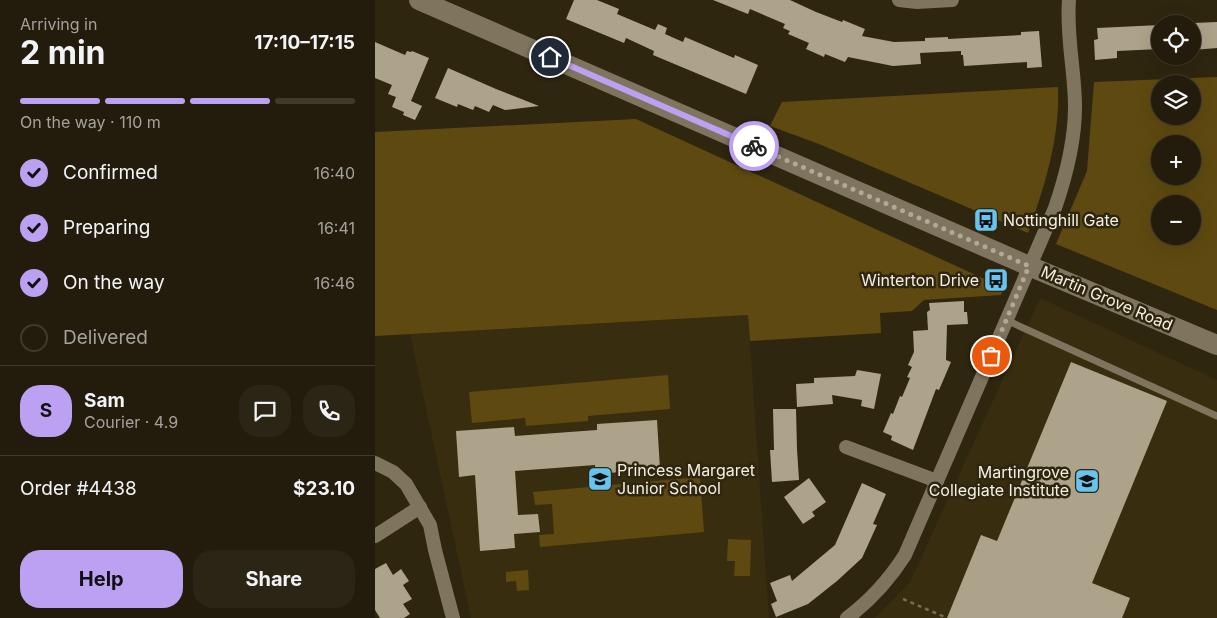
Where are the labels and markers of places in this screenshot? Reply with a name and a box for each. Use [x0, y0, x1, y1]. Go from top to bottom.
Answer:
pin [529, 36, 571, 78]
bus stop icon: Nottinghill Gate [973, 207, 999, 233]
place label: Nottinghill Gate [1003, 210, 1119, 230]
bus stop icon: Winterton Drive [983, 267, 1009, 293]
place label: Winterton Drive [861, 270, 979, 290]
pin [970, 335, 1012, 377]
place label: Princess Margaret Junior School [617, 460, 755, 498]
place label: Martingrove Collegiate Institute [929, 462, 1069, 500]
school or university icon: Princess Margaret Junior School [587, 466, 613, 492]
school or university icon: Martingrove Collegiate Institute [1074, 468, 1100, 494]

